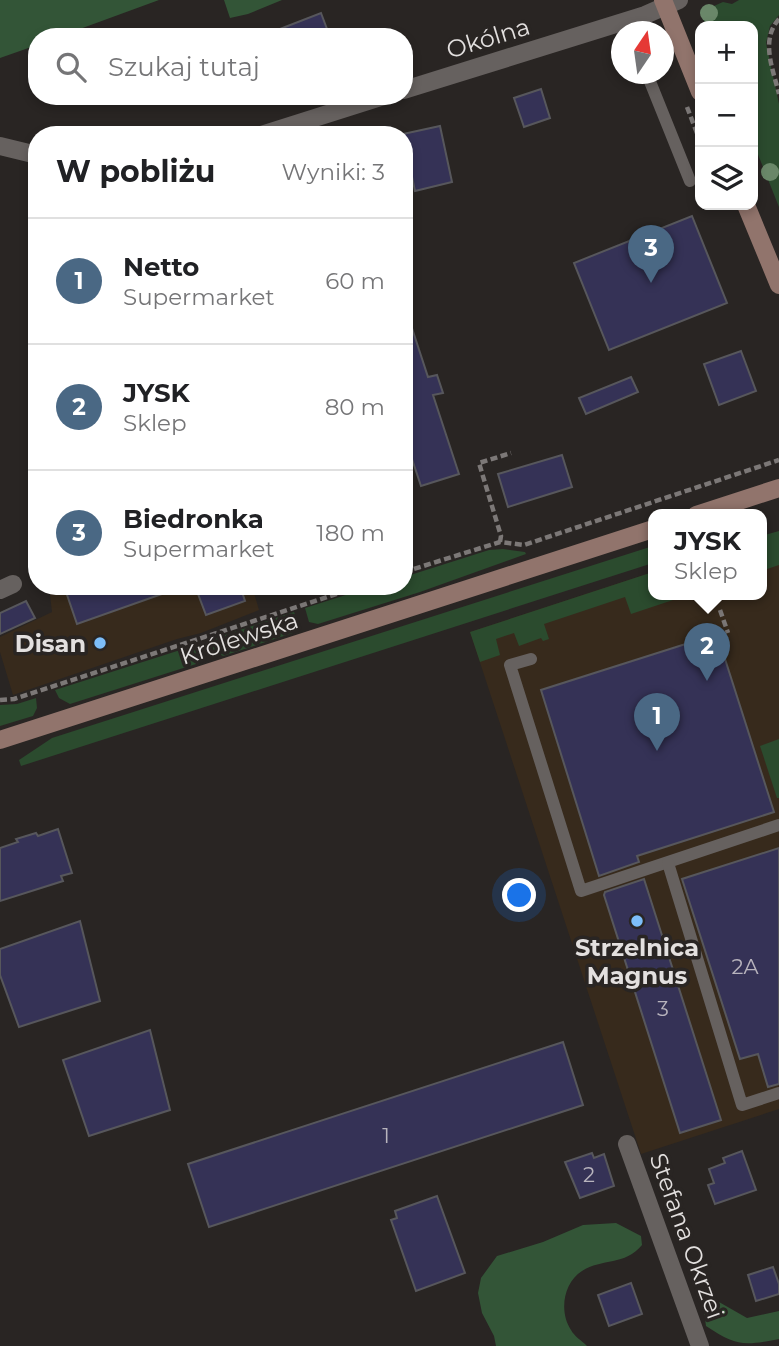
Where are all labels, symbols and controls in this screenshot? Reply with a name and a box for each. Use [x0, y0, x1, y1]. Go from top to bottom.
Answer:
street label: Okólna [443, 12, 533, 64]
north arrow [611, 21, 674, 84]
map controls [695, 21, 758, 210]
button: + [695, 21, 758, 84]
search box [28, 28, 413, 105]
icon: search [52, 48, 90, 86]
text: Szukaj tutaj [108, 51, 260, 83]
button: − [695, 84, 758, 147]
button: layers [695, 147, 758, 210]
text: W pobliżu [56, 153, 215, 190]
text: Wyniki: 3 [281, 158, 385, 186]
pin: 3 [628, 225, 674, 283]
text: Netto [123, 251, 199, 283]
text: 1 [74, 267, 84, 295]
text: 60 m [325, 267, 385, 295]
text: Supermarket [123, 283, 275, 311]
text: JYSK [123, 377, 190, 409]
text: 2 [72, 393, 86, 421]
text: 80 m [325, 393, 385, 421]
text: Sklep [123, 409, 187, 437]
text: Biedronka [123, 503, 264, 535]
popup [648, 509, 767, 600]
text: 3 [72, 519, 86, 547]
text: 180 m [316, 519, 385, 547]
text: JYSK [674, 525, 741, 557]
text: Supermarket [123, 535, 275, 563]
text: Sklep [674, 557, 738, 585]
street label: Królewska [176, 605, 302, 671]
pin: 2 [684, 623, 730, 681]
place label: Disan [15, 629, 86, 658]
marker: Disan [92, 635, 108, 651]
pin: 1 [634, 693, 680, 751]
your location [502, 878, 536, 912]
marker: Strzelnica Magnus [629, 913, 645, 929]
place label: Strzelnica Magnus [575, 933, 699, 990]
house number: 2A [732, 954, 759, 979]
house number: 3 [657, 996, 669, 1021]
house number: 1 [382, 1123, 390, 1148]
street label: Stefana Okrzei [644, 1149, 730, 1323]
house number: 2 [583, 1162, 595, 1187]

